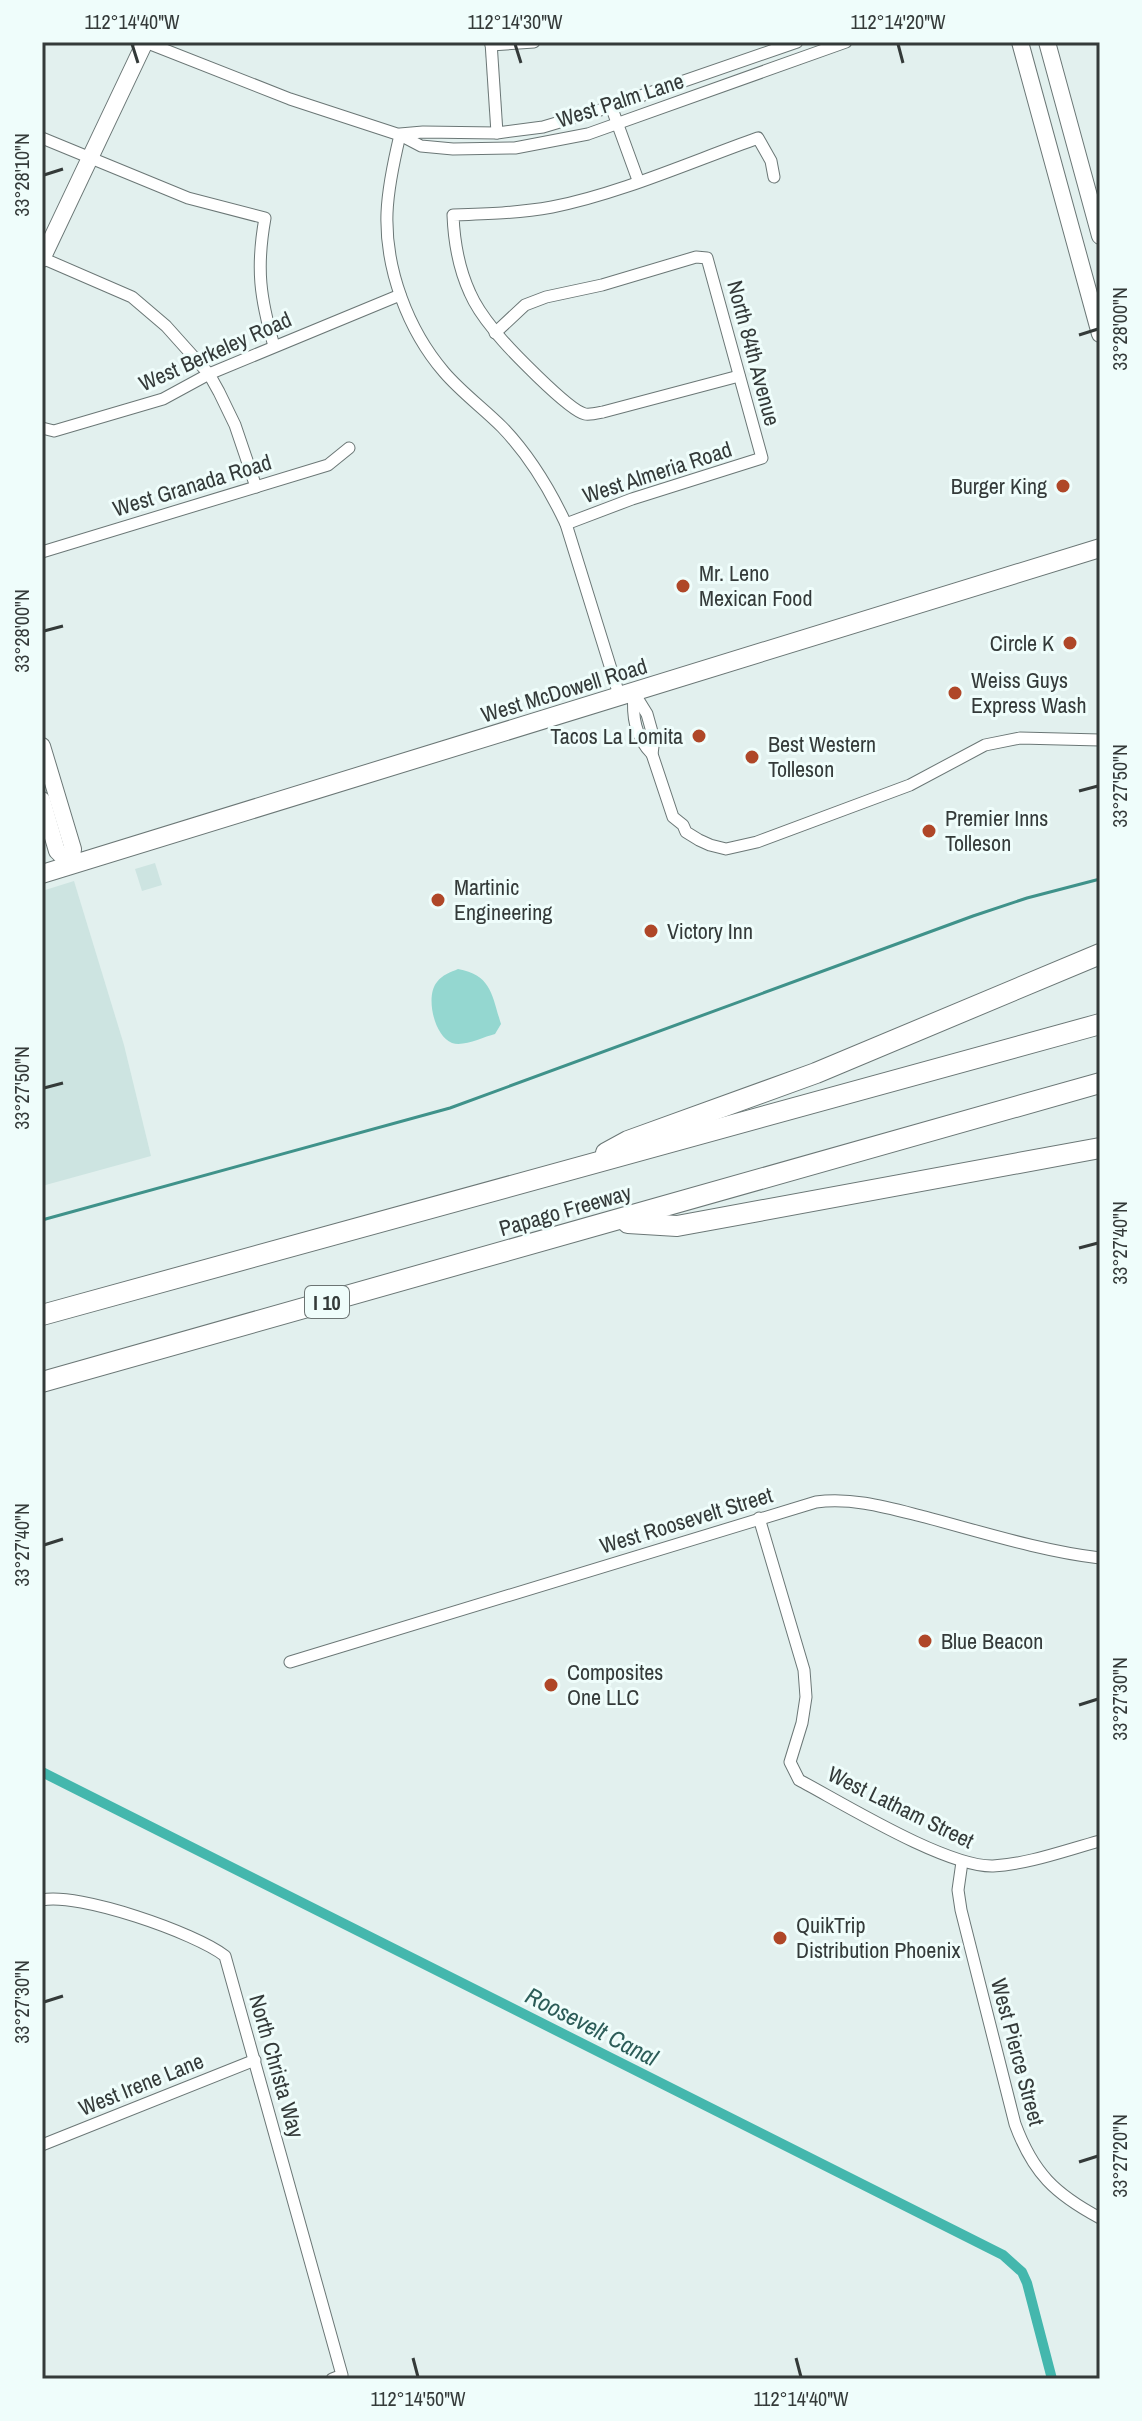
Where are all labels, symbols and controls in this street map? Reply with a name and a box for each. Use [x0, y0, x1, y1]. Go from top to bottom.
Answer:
text: 112°14'40"W [84, 8, 180, 35]
text: 112°14'30"W [467, 8, 563, 35]
text: 112°14'20"W [850, 8, 946, 35]
street label: West Palm Lane [553, 65, 687, 135]
text: 33°28'10"N [8, 133, 35, 217]
street label: North 84th Avenue [720, 277, 788, 429]
text: 33°28'00"N [1106, 287, 1133, 371]
street label: West Berkeley Road [134, 304, 296, 398]
street label: West Almeria Road [579, 434, 735, 510]
street label: West Granada Road [109, 447, 275, 523]
place label: Burger King [951, 471, 1047, 501]
marker: Burger King [1054, 477, 1072, 495]
place label: Mr. Leno Mexican Food [699, 558, 812, 613]
marker: Mr. Leno Mexican Food [674, 577, 692, 595]
text: 33°28'00"N [8, 589, 35, 673]
place label: Circle K [990, 628, 1054, 658]
marker: Circle K [1061, 634, 1079, 652]
street label: West McDowell Road [477, 650, 651, 730]
place label: Weiss Guys Express Wash [971, 665, 1087, 720]
marker: Weiss Guys Express Wash [946, 684, 964, 702]
place label: Tacos La Lomita [550, 721, 683, 751]
marker: Tacos La Lomita [690, 727, 708, 745]
place label: Best Western Tolleson [768, 729, 876, 784]
text: 33°27'50"N [1106, 744, 1133, 828]
marker: Best Western Tolleson [743, 748, 761, 766]
place label: Premier Inns Tolleson [945, 803, 1048, 858]
marker: Premier Inns Tolleson [920, 822, 938, 840]
place label: Martinic Engineering [454, 872, 552, 927]
marker: Martinic Engineering [429, 891, 447, 909]
place label: Victory Inn [667, 916, 753, 946]
marker: Victory Inn [642, 922, 660, 940]
text: 33°27'50"N [8, 1046, 35, 1130]
street label: Papago Freeway [495, 1177, 635, 1243]
text: 33°27'40"N [1106, 1201, 1133, 1285]
road number: I 10 [305, 1286, 349, 1318]
street label: West Roosevelt Street [596, 1479, 776, 1561]
text: 33°27'40"N [8, 1503, 35, 1587]
place label: Blue Beacon [941, 1626, 1043, 1656]
marker: Blue Beacon [916, 1632, 934, 1650]
place label: Composites One LLC [567, 1657, 663, 1712]
text: 33°27'30"N [1106, 1657, 1133, 1741]
marker: Composites One LLC [542, 1676, 560, 1694]
street label: West Latham Street [823, 1759, 979, 1855]
place label: QuikTrip Distribution Phoenix [796, 1910, 960, 1965]
marker: QuikTrip Distribution Phoenix [771, 1929, 789, 1947]
text: 33°27'30"N [8, 1960, 35, 2044]
street label: West Pierce Street [984, 1975, 1052, 2129]
water label: Roosevelt Canal [520, 1979, 664, 2073]
street label: North Christa Way [242, 1991, 312, 2141]
street label: West Irene Lane [74, 2045, 208, 2123]
text: 33°27'20"N [1106, 2114, 1133, 2198]
text: 112°14'50"W [370, 2385, 466, 2412]
text: 112°14'40"W [753, 2385, 849, 2412]

